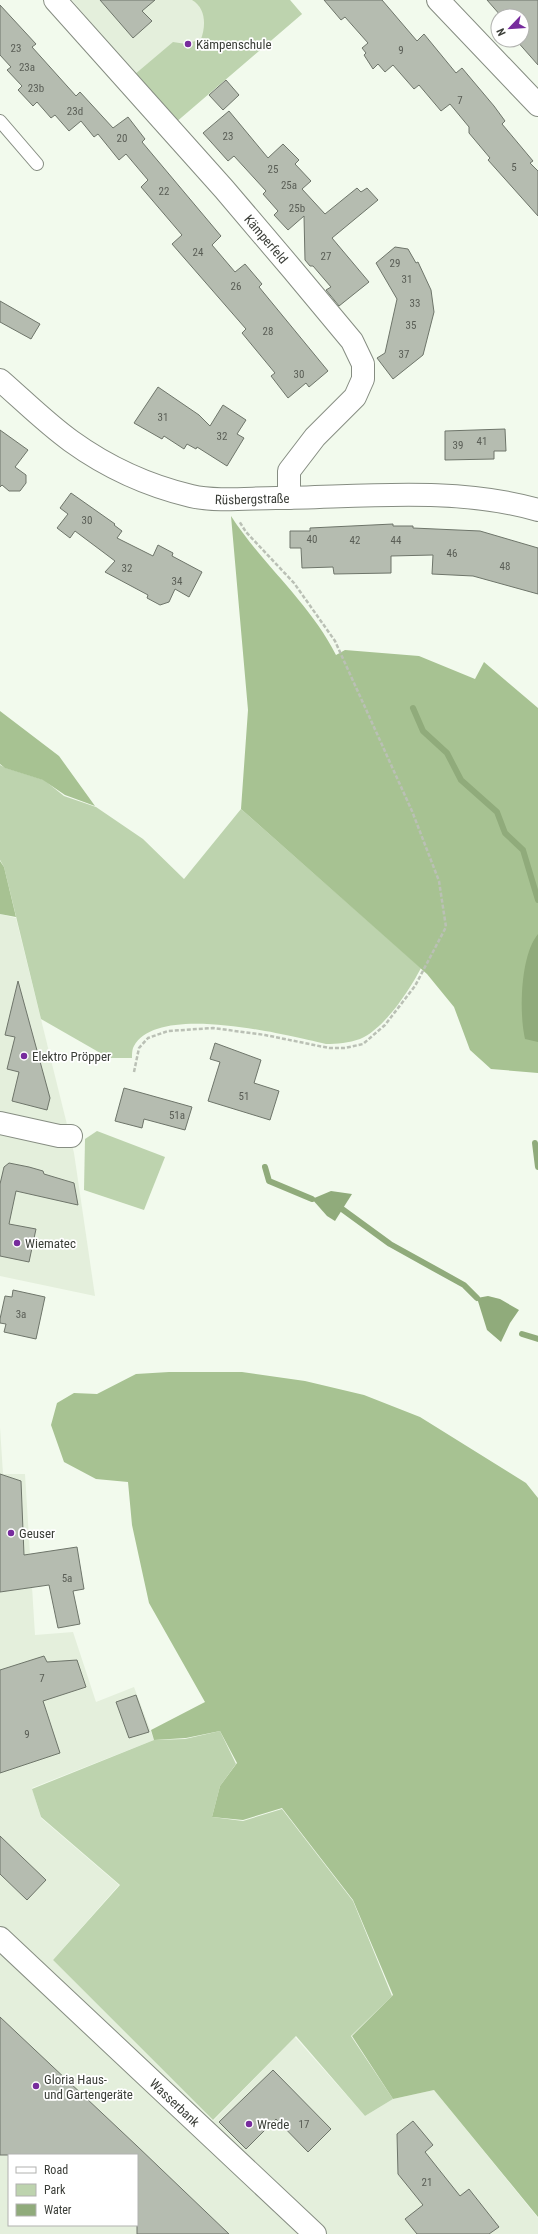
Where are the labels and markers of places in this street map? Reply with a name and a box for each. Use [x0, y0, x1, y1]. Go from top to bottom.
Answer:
place label: Kämpenschule [196, 37, 271, 52]
marker: Kämpenschule [183, 39, 193, 49]
place label: Elektro Pröpper [32, 1049, 111, 1064]
marker: Elektro Pröpper [19, 1051, 29, 1061]
place label: Wiematec [25, 1236, 76, 1251]
marker: Wiematec [12, 1238, 22, 1248]
place label: Geuser [19, 1526, 55, 1541]
marker: Geuser [6, 1528, 16, 1538]
place label: Gloria Haus- und Gartengeräte [44, 2072, 133, 2102]
marker: Gloria Haus- und Gartengeräte [31, 2081, 41, 2091]
place label: Wrede [257, 2117, 289, 2132]
marker: Wrede [244, 2119, 254, 2129]

